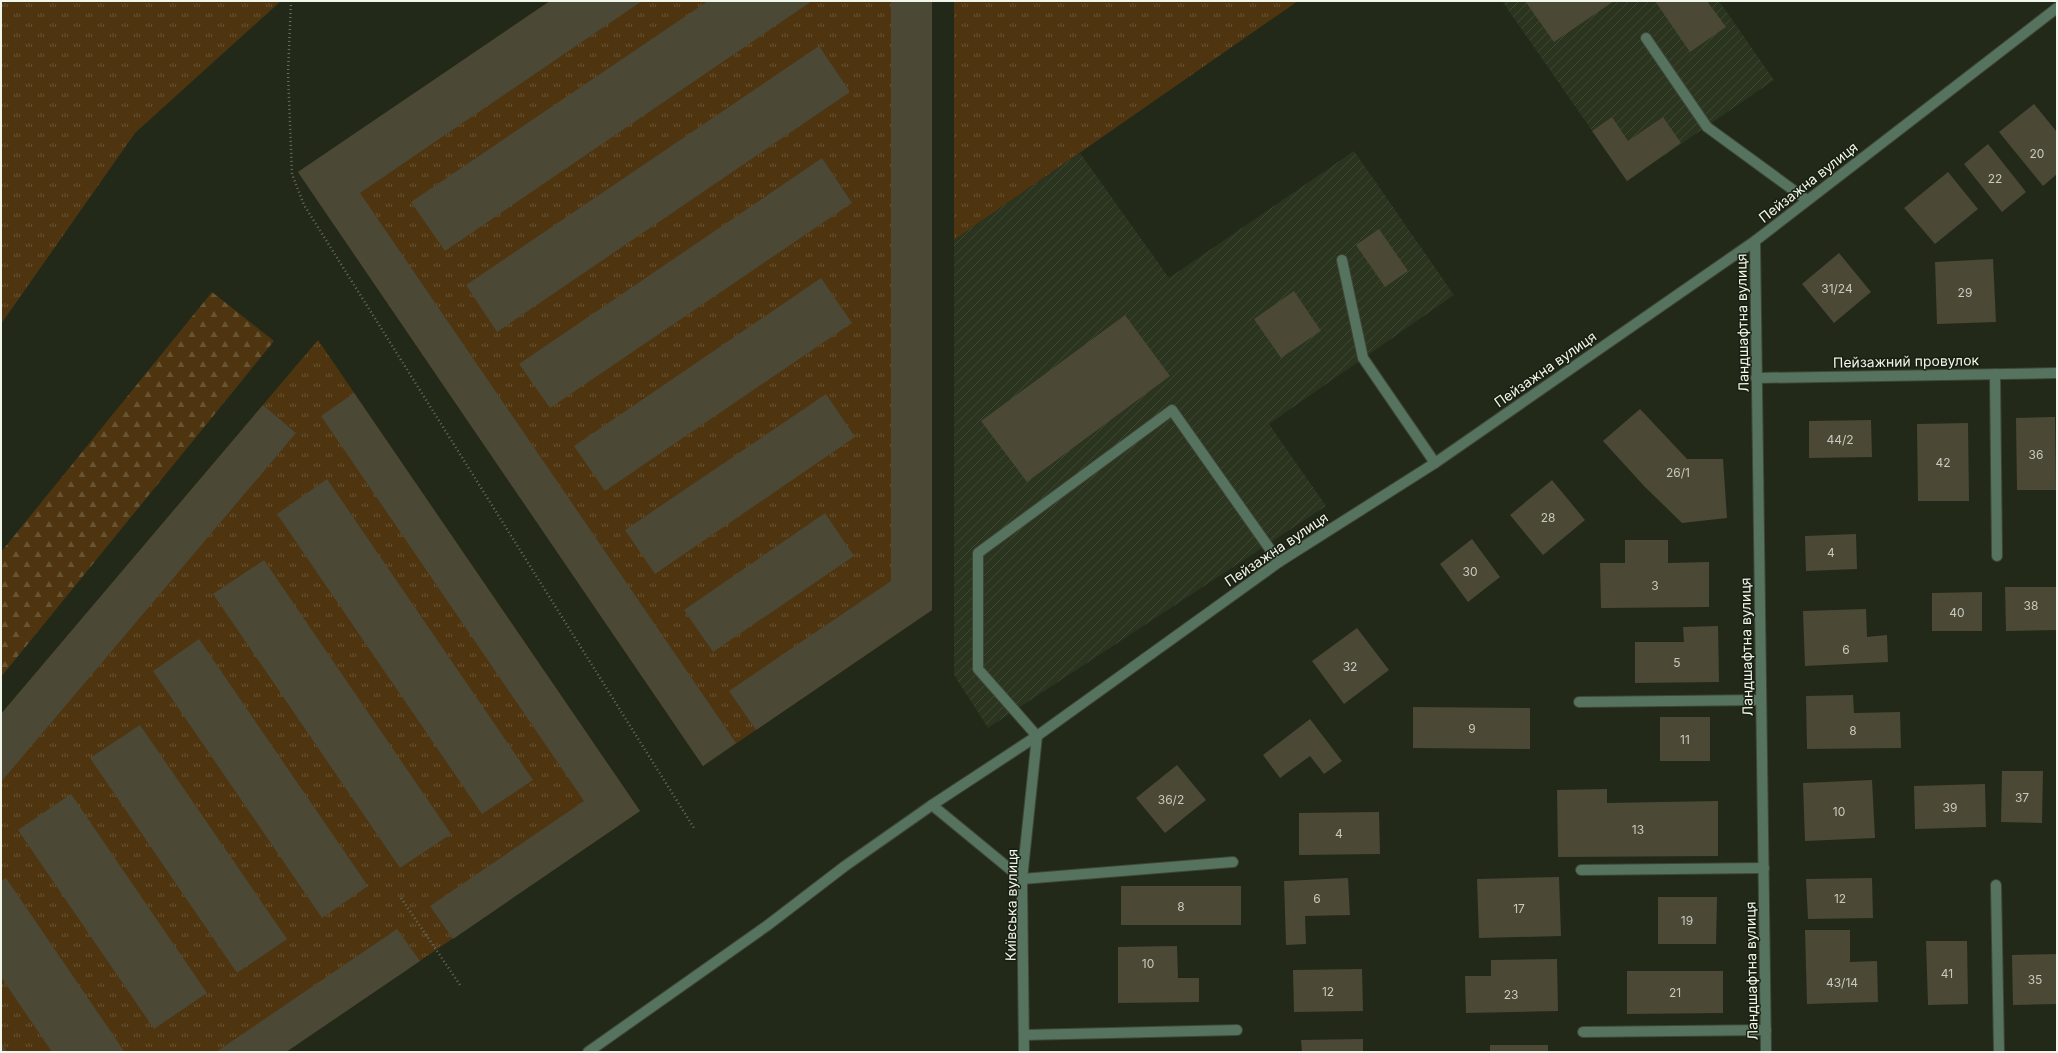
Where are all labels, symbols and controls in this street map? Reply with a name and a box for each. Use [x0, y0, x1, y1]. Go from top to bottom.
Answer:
street label: Пейзажна вулиця [1755, 138, 1861, 226]
house number: 20 [2030, 146, 2044, 161]
house number: 22 [1988, 171, 2002, 186]
street label: Ландшафтна вулиця [1732, 253, 1752, 393]
house number: 31/24 [1821, 281, 1853, 296]
house number: 29 [1958, 285, 1972, 300]
street label: Пейзажна вулиця [1491, 327, 1599, 411]
street label: Пейзажний провулок [1833, 351, 1980, 371]
house number: 44/2 [1826, 432, 1854, 447]
house number: 36 [2029, 447, 2043, 462]
house number: 42 [1935, 455, 1951, 470]
house number: 26/1 [1666, 465, 1690, 480]
street label: Пейзажна вулиця [1221, 508, 1331, 590]
house number: 28 [1541, 510, 1555, 525]
house number: 4 [1827, 545, 1835, 560]
house number: 30 [1463, 564, 1477, 579]
street label: Ландшафтна вулиця [1736, 577, 1756, 717]
house number: 3 [1651, 578, 1659, 593]
house number: 38 [2024, 598, 2038, 613]
house number: 40 [1949, 605, 1965, 620]
house number: 6 [1842, 642, 1850, 657]
house number: 5 [1673, 655, 1681, 670]
house number: 32 [1343, 659, 1357, 674]
house number: 9 [1468, 721, 1476, 736]
house number: 8 [1849, 723, 1857, 738]
house number: 11 [1680, 732, 1690, 747]
house number: 37 [2015, 790, 2029, 805]
house number: 36/2 [1158, 792, 1184, 807]
house number: 39 [1943, 800, 1957, 815]
house number: 10 [1833, 804, 1845, 819]
house number: 13 [1632, 822, 1644, 837]
house number: 4 [1335, 826, 1343, 841]
street label: Київська вулиця [1002, 849, 1020, 961]
house number: 6 [1313, 891, 1321, 906]
house number: 12 [1834, 891, 1846, 906]
house number: 8 [1177, 899, 1185, 914]
house number: 17 [1513, 901, 1525, 916]
street label: Ландшафтна вулиця [1741, 901, 1761, 1041]
house number: 19 [1681, 913, 1693, 928]
house number: 10 [1142, 956, 1154, 971]
house number: 41 [1941, 966, 1953, 981]
house number: 35 [2028, 972, 2042, 987]
house number: 43/14 [1826, 975, 1858, 990]
house number: 12 [1322, 984, 1334, 999]
house number: 21 [1669, 985, 1681, 1000]
house number: 23 [1504, 987, 1518, 1002]

